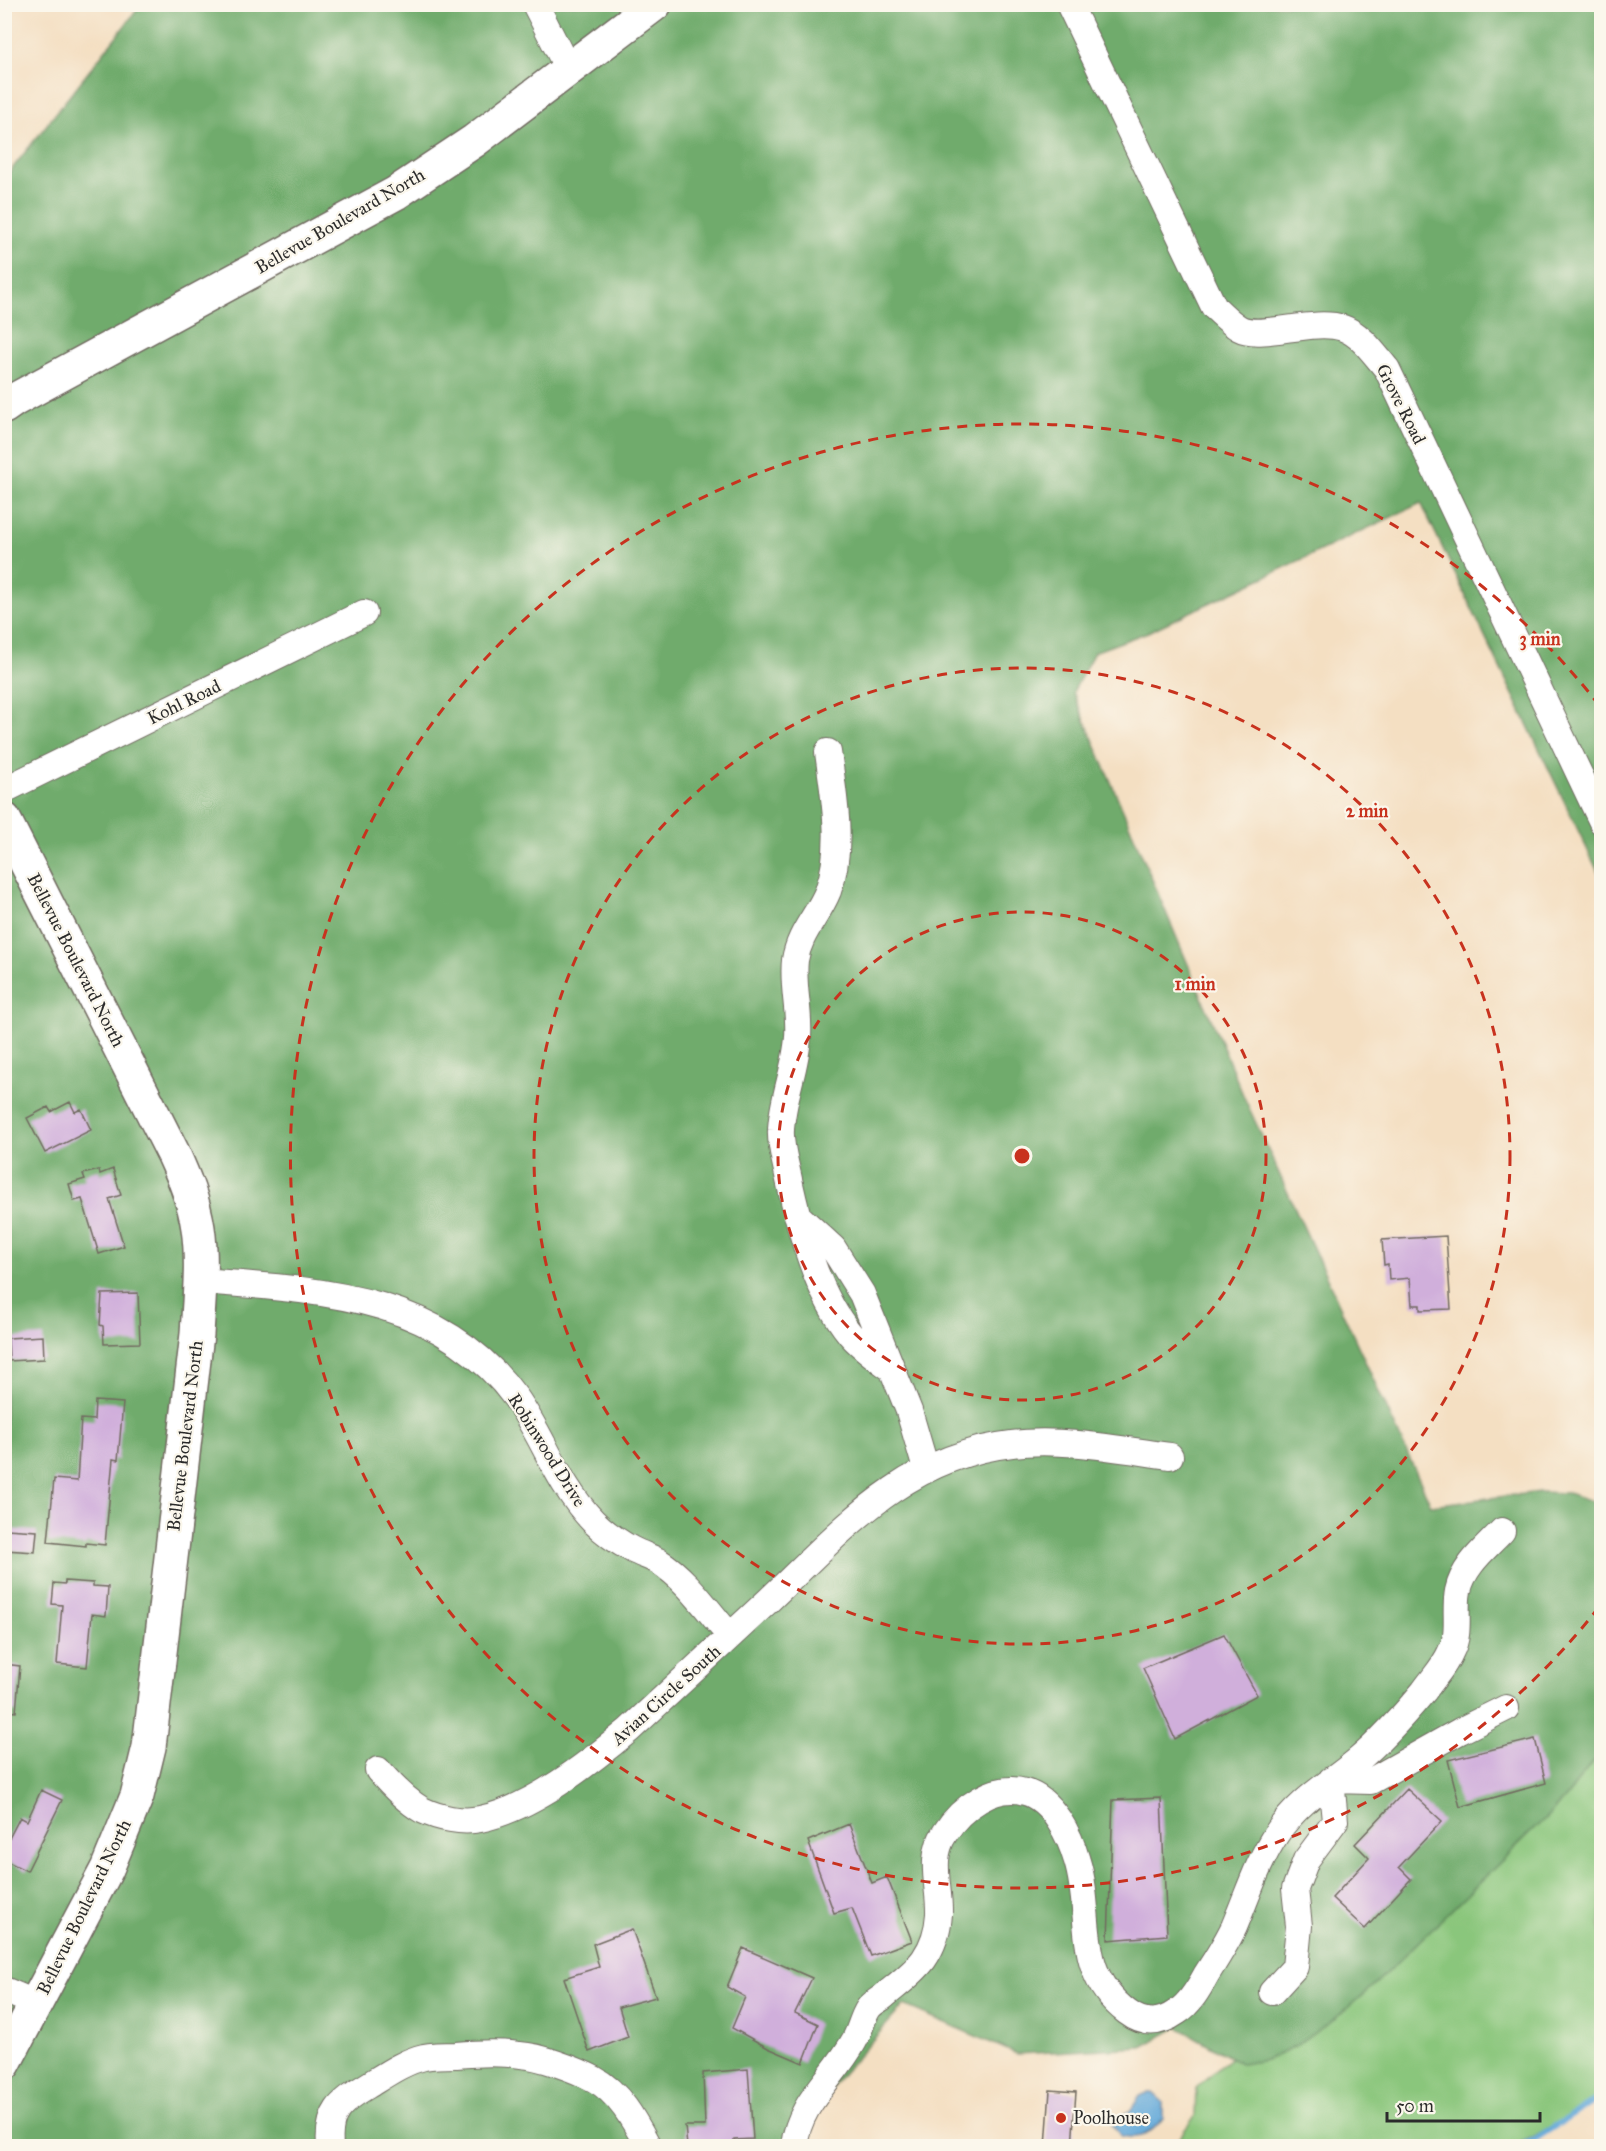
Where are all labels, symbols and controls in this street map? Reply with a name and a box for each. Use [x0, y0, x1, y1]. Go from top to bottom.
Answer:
street label: Bellevue Boulevard North [251, 163, 429, 279]
street label: Grove Road [1371, 360, 1431, 448]
text: 3 min [1520, 628, 1561, 651]
street label: Kohl Road [144, 675, 224, 729]
text: 2 min [1346, 800, 1389, 822]
street label: Bellevue Boulevard North [23, 869, 129, 1051]
text: 1 min [1175, 973, 1216, 995]
centre of rings [1012, 1146, 1032, 1166]
street label: Bellevue Boulevard North [162, 1339, 208, 1533]
street label: Robinwood Drive [503, 1389, 591, 1511]
street label: Avian Circle South [606, 1640, 725, 1751]
street label: Bellevue Boulevard North [32, 1816, 136, 1998]
scale bar [1387, 2085, 1540, 2123]
text: 50 m [1396, 2095, 1434, 2117]
place label: Poolhouse [1073, 2107, 1149, 2129]
marker: Poolhouse [1054, 2111, 1068, 2125]

